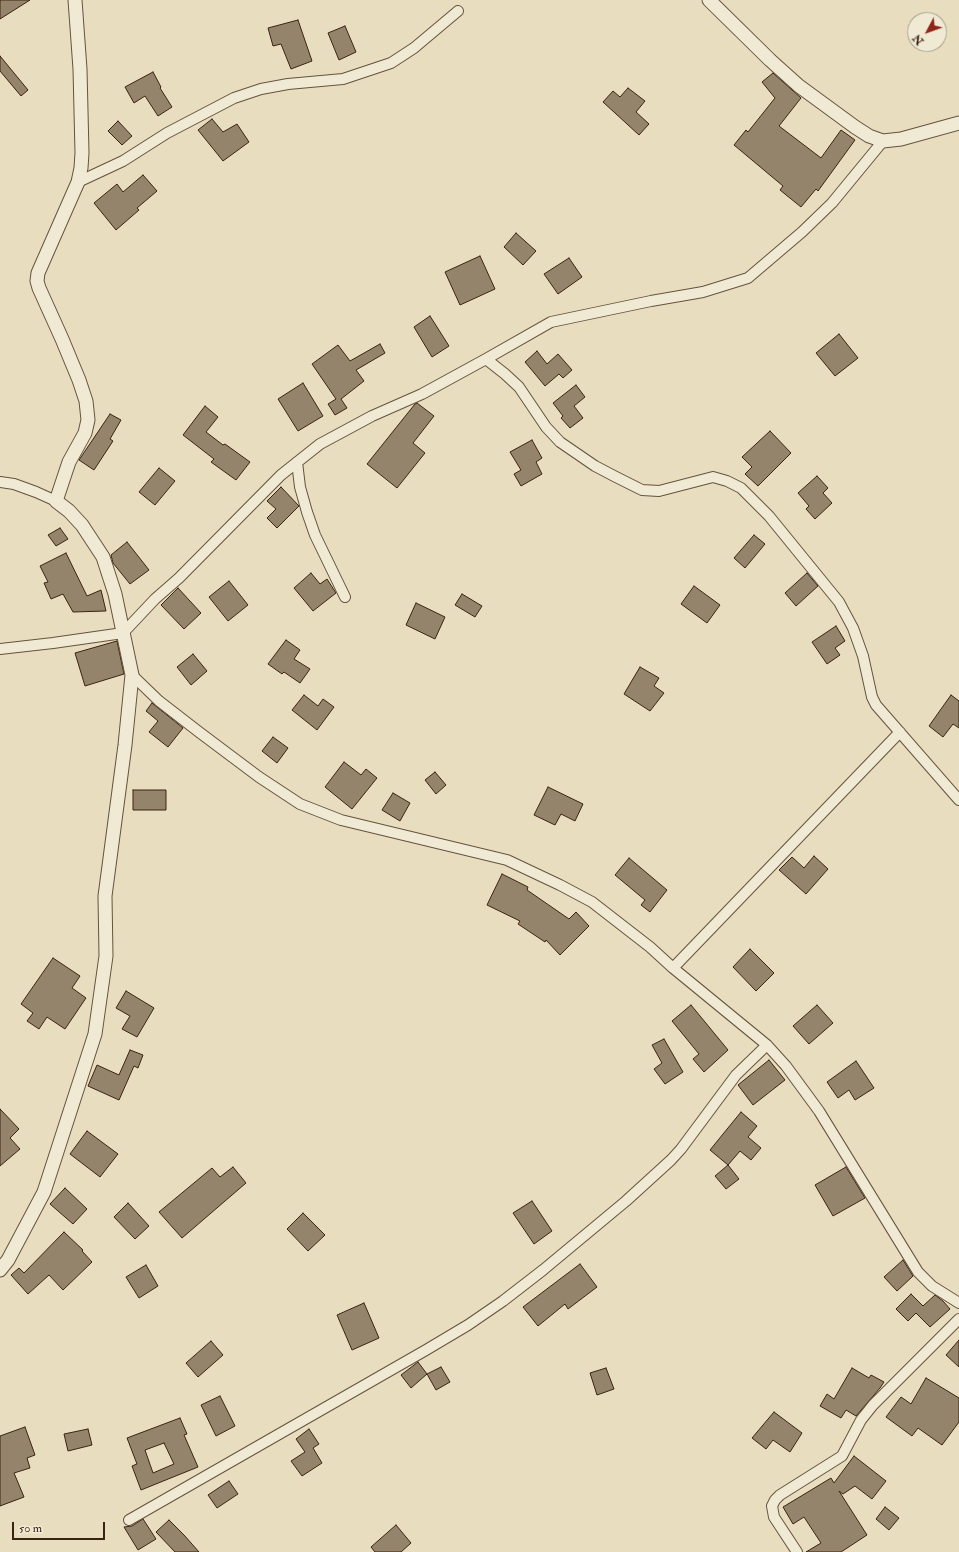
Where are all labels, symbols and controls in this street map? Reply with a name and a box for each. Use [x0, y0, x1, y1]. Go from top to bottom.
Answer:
north arrow [907, 12, 947, 52]
text: N [910, 32, 926, 48]
scale bar [14, 1514, 107, 1540]
text: 50 m [19, 1521, 42, 1536]

